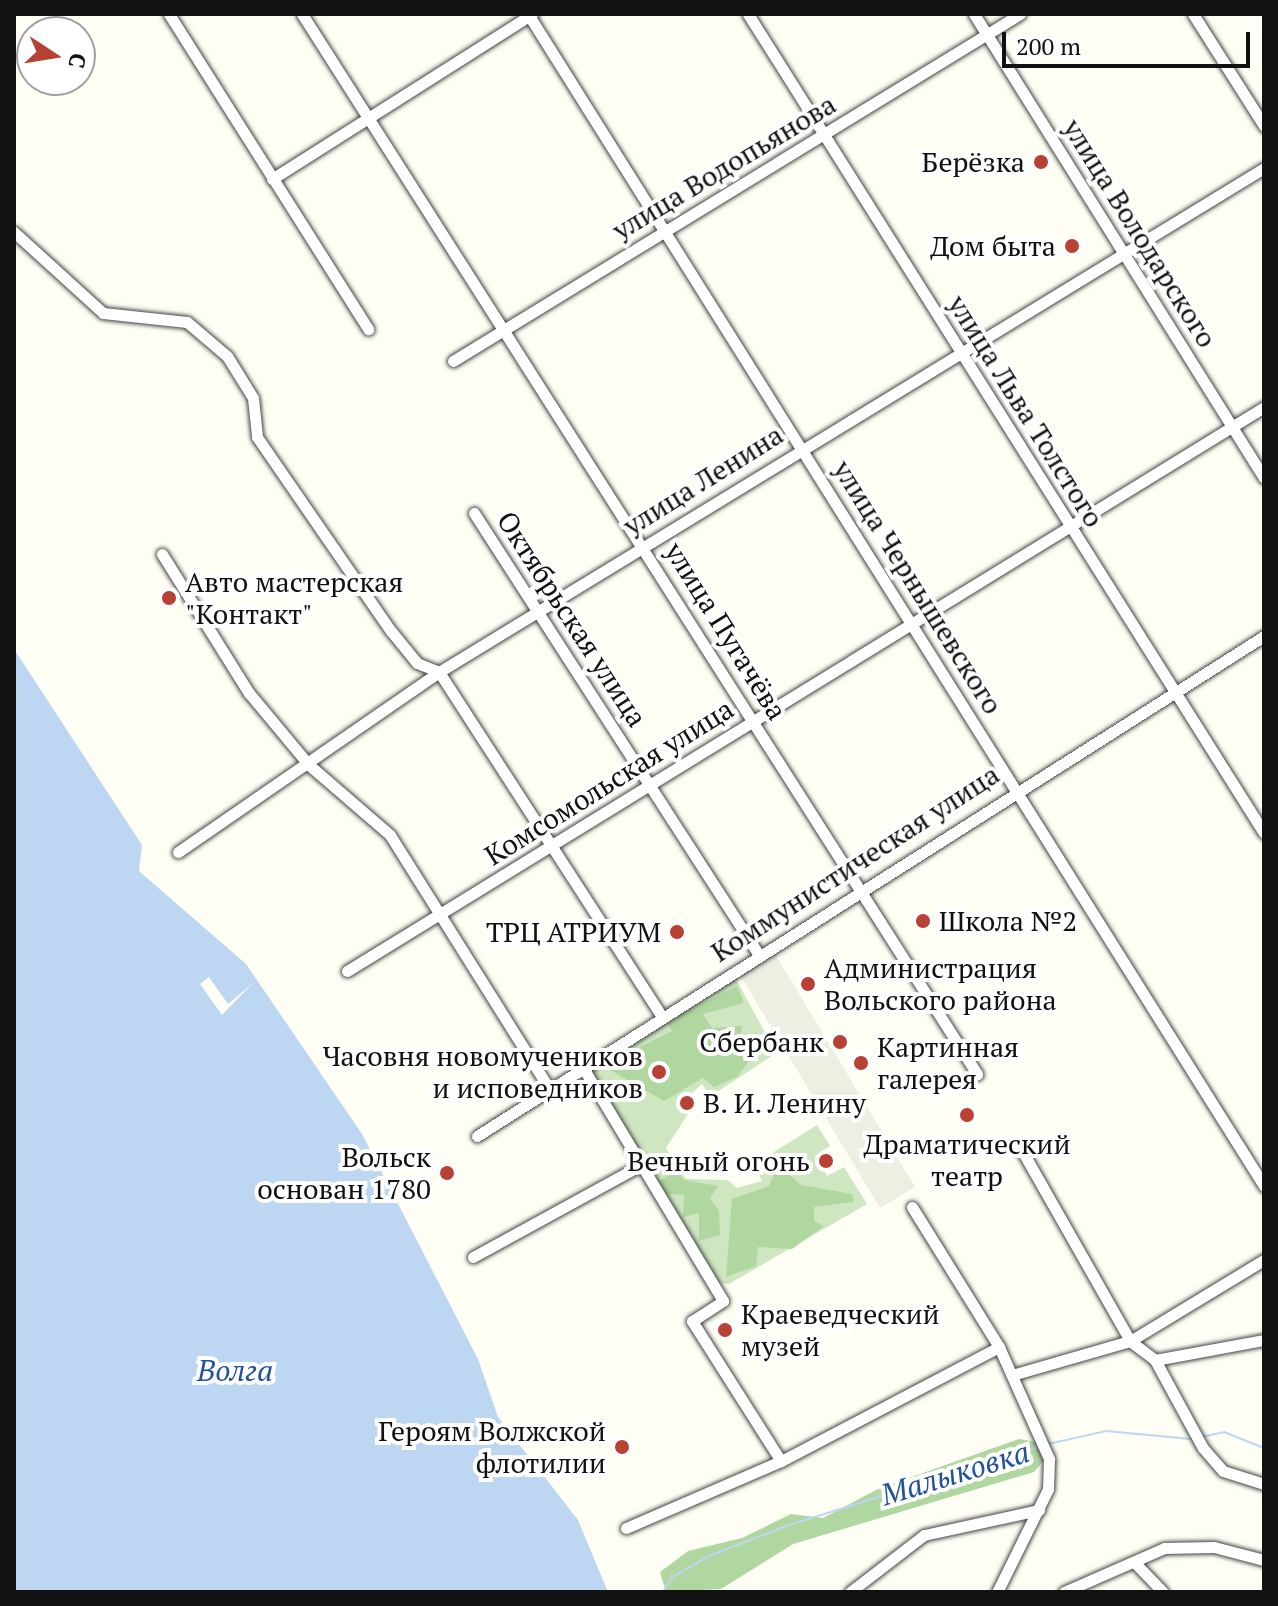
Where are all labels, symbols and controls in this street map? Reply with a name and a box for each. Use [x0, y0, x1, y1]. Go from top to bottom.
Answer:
north arrow [16, 16, 96, 96]
scale bar [1006, 16, 1254, 66]
text: 200 m [1016, 30, 1081, 62]
text: С [62, 51, 94, 71]
street label: улица Водопьянова [606, 87, 842, 247]
street label: улица Володарского [1056, 113, 1224, 353]
place label: Берёзка [922, 145, 1025, 179]
marker: Берёзка [1032, 153, 1050, 171]
place label: Дом быта [930, 229, 1056, 263]
marker: Дом быта [1063, 237, 1081, 255]
street label: улица Льва Толстого [941, 289, 1111, 533]
street label: улица Ленина [617, 418, 789, 542]
street label: улица Чернышевского [826, 454, 1010, 720]
street label: Октябрьская улица [490, 505, 654, 733]
street label: улица Пугачёва [658, 536, 794, 726]
place label: Авто мастерская "Контакт" [185, 565, 403, 631]
marker: Авто мастерская "Контакт" [160, 589, 178, 607]
street label: Комсомольская улица [478, 692, 740, 872]
street label: Коммунистическая улица [705, 757, 1005, 969]
place label: Школа №2 [939, 904, 1077, 938]
marker: Школа №2 [914, 912, 932, 930]
place label: ТРЦ АТРИУМ [485, 915, 661, 949]
marker: ТРЦ АТРИУМ [668, 923, 686, 941]
place label: Администрация Вольского района [824, 951, 1057, 1017]
marker: Администрация Вольского района [799, 975, 817, 993]
place label: Сбербанк [699, 1025, 824, 1059]
place label: Картинная галерея [877, 1030, 1019, 1096]
marker: Сбербанк [831, 1033, 849, 1051]
place label: Часовня новомучеников и исповедников [323, 1039, 643, 1105]
marker: Картинная галерея [852, 1054, 870, 1072]
marker: Часовня новомучеников и исповедников [650, 1063, 668, 1081]
place label: В. И. Ленину [703, 1086, 868, 1120]
marker: В. И. Ленину [678, 1094, 696, 1112]
marker: Драматический театр [958, 1106, 976, 1124]
place label: Драматический театр [863, 1127, 1071, 1193]
place label: Вольск основан 1780 [257, 1140, 431, 1206]
place label: Вечный огонь [627, 1144, 810, 1178]
marker: Вечный огонь [817, 1152, 835, 1170]
marker: Вольск основан 1780 [438, 1164, 456, 1182]
place label: Краеведческий музей [741, 1297, 940, 1363]
marker: Краеведческий музей [716, 1321, 734, 1339]
water label: Волга [197, 1352, 273, 1388]
place label: Героям Волжской флотилии [378, 1414, 606, 1480]
water label: Малыковка [876, 1433, 1034, 1513]
marker: Героям Волжской флотилии [613, 1438, 631, 1456]

